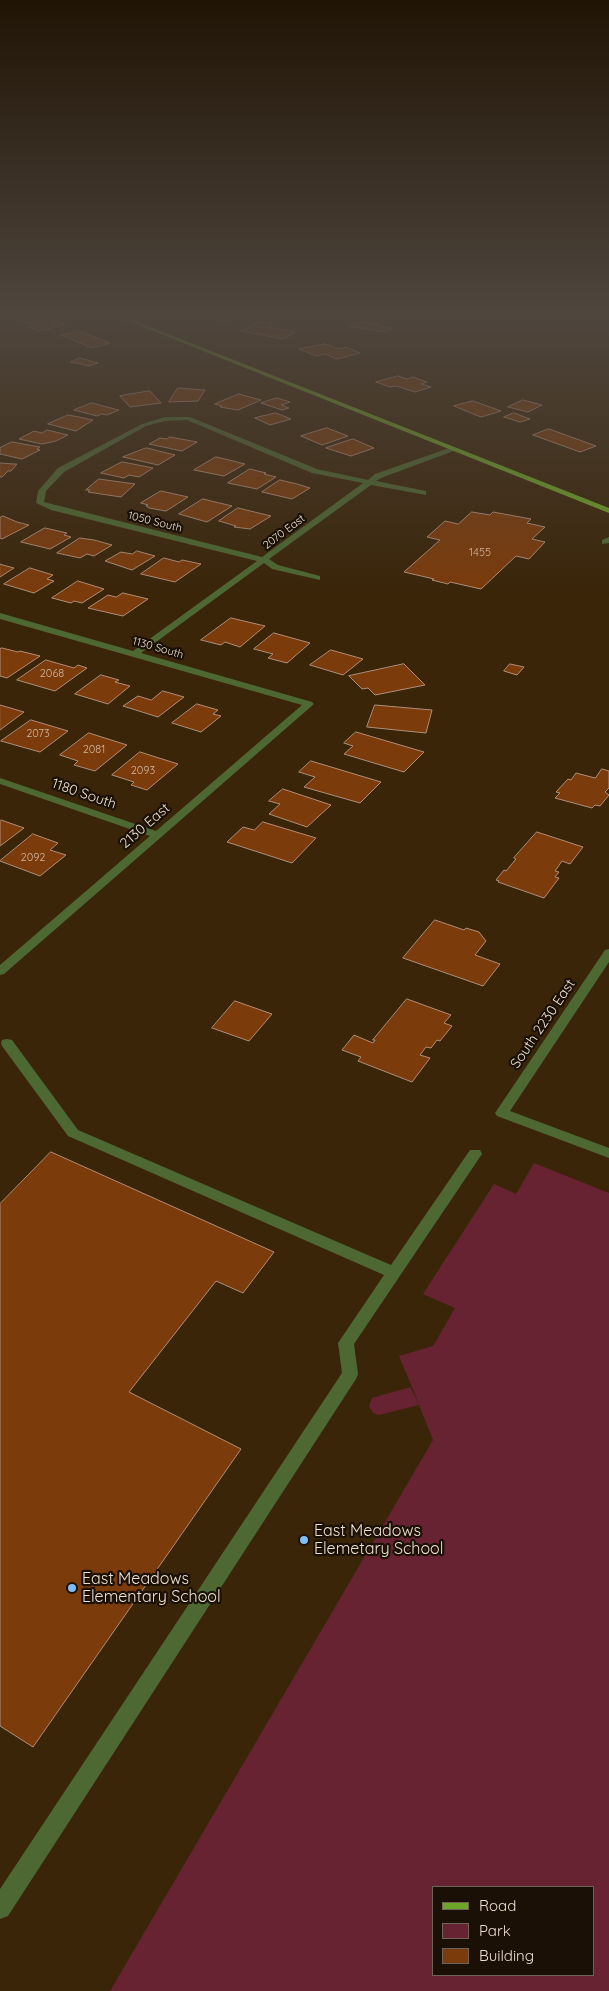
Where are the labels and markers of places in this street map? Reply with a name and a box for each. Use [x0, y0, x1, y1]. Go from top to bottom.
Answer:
place label: East Meadows Elemetary School [314, 1521, 443, 1559]
marker: East Meadows Elemetary School [298, 1534, 310, 1546]
place label: East Meadows Elementary School [82, 1569, 221, 1607]
marker: East Meadows Elementary School [66, 1582, 78, 1594]

